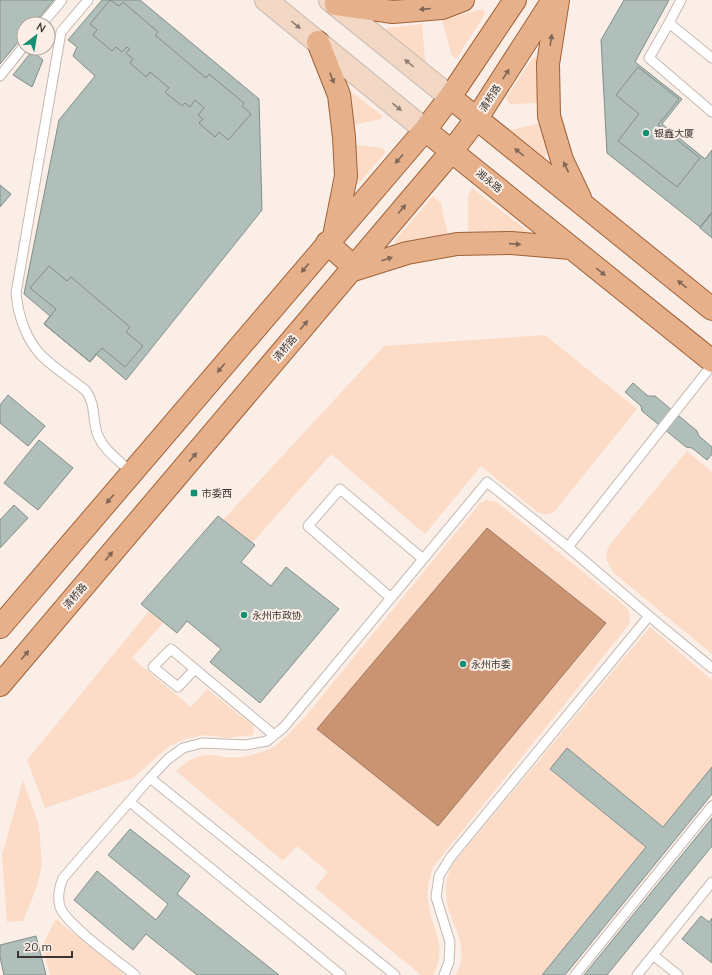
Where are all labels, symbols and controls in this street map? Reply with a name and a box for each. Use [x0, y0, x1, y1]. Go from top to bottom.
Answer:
one-way arrow [419, 6, 431, 13]
north arrow [16, 16, 56, 56]
text: N [34, 19, 48, 36]
one-way arrow [291, 20, 302, 29]
one-way arrow [549, 34, 555, 47]
one-way arrow [403, 59, 414, 68]
one-way arrow [502, 69, 510, 79]
one-way arrow [330, 73, 336, 85]
street label: 清桥路 [476, 82, 504, 114]
one-way arrow [392, 102, 403, 111]
place label: 银鑫大厦 [654, 127, 694, 140]
marker: 银鑫大厦 [641, 128, 651, 138]
one-way arrow [514, 147, 524, 156]
one-way arrow [395, 154, 404, 164]
one-way arrow [562, 161, 568, 173]
street label: 湘永路 [473, 167, 505, 195]
one-way arrow [398, 204, 407, 215]
one-way arrow [509, 240, 521, 247]
one-way arrow [381, 256, 393, 262]
one-way arrow [301, 263, 310, 274]
one-way arrow [596, 268, 607, 277]
one-way arrow [676, 280, 687, 288]
one-way arrow [300, 320, 309, 331]
street label: 清桥路 [270, 332, 300, 364]
one-way arrow [217, 362, 226, 373]
one-way arrow [189, 451, 198, 462]
place label: 市委西 [202, 487, 232, 500]
marker: 市委西 [189, 488, 199, 498]
one-way arrow [106, 494, 115, 503]
one-way arrow [105, 551, 114, 561]
street label: 清桥路 [60, 580, 90, 612]
place label: 永州市政协 [252, 609, 302, 622]
marker: 永州市政协 [239, 610, 249, 620]
one-way arrow [21, 650, 30, 661]
place label: 永州市委 [471, 658, 511, 671]
marker: 永州市委 [458, 659, 468, 669]
scale bar [18, 933, 72, 959]
text: 20 m [24, 939, 52, 954]

